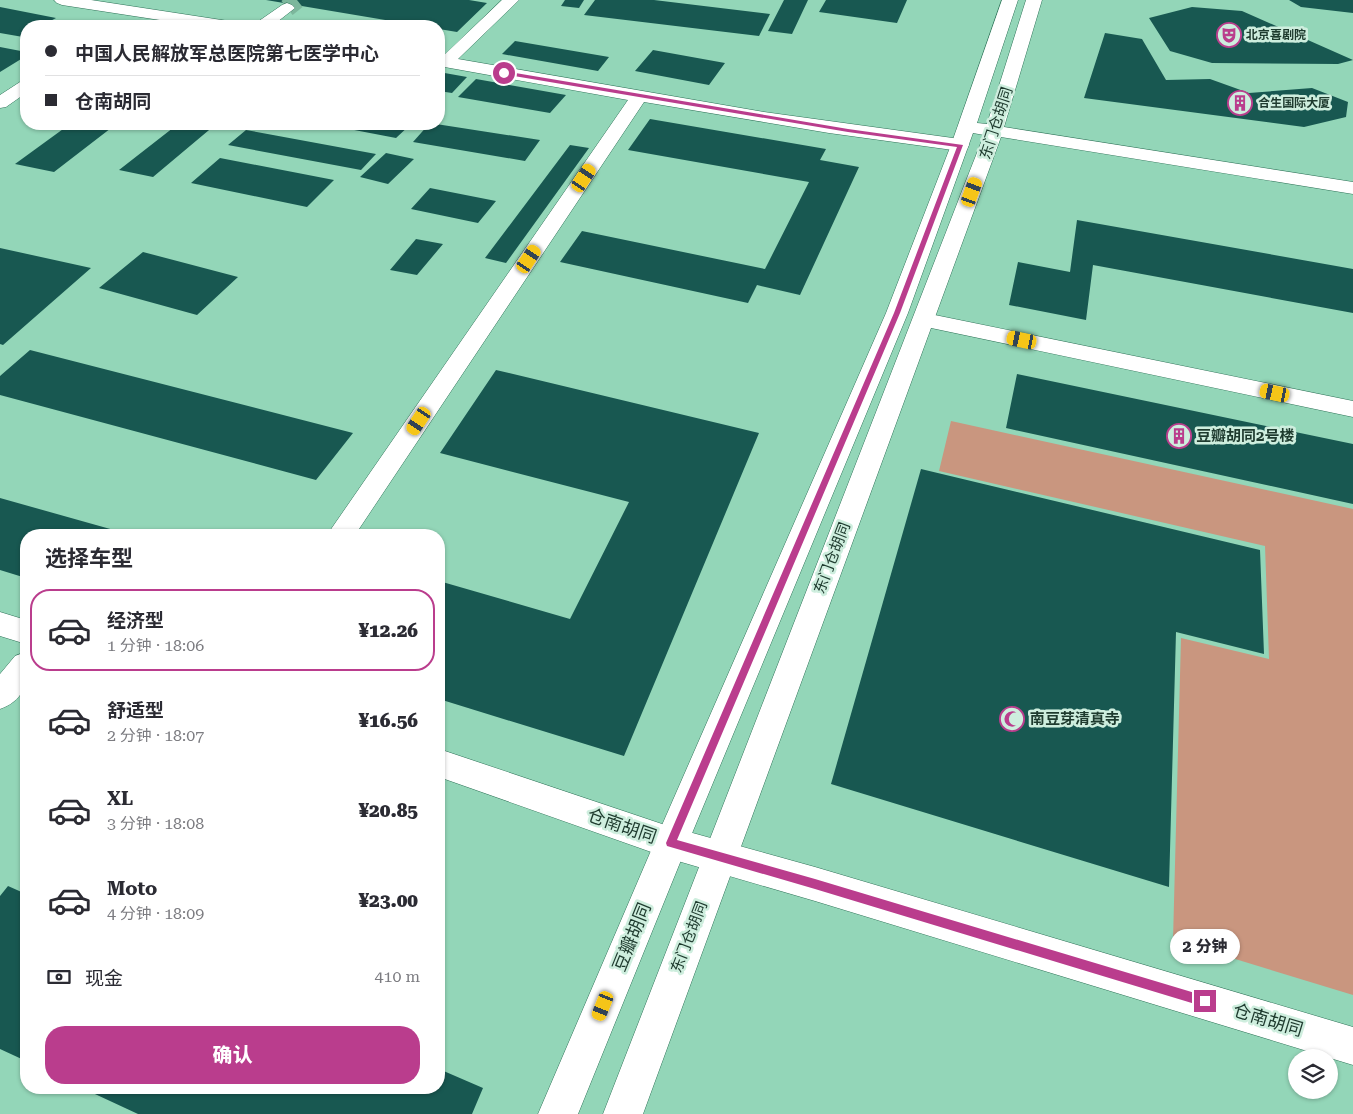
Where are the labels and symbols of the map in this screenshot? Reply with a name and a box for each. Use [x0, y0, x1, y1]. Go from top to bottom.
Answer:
theatre icon: 北京喜剧院 [1216, 22, 1242, 48]
place label: 北京喜剧院 [1246, 28, 1306, 42]
route start [493, 62, 515, 84]
street label: 东门仓胡同 [976, 85, 1016, 161]
building icon: 合生国际大厦 [1227, 90, 1253, 116]
place label: 合生国际大厦 [1258, 96, 1330, 110]
car [569, 161, 598, 195]
car [959, 175, 984, 209]
car [514, 242, 543, 276]
car [1005, 330, 1038, 350]
car [1258, 383, 1291, 403]
car [404, 404, 433, 438]
building icon: 豆瓣胡同2号楼 [1166, 423, 1192, 449]
place label: 豆瓣胡同2号楼 [1196, 427, 1294, 445]
street label: 东门仓胡同 [810, 520, 854, 596]
mosque icon: 南豆芽清真寺 [999, 706, 1025, 732]
place label: 南豆芽清真寺 [1030, 710, 1120, 728]
street label: 仓南胡同 [585, 804, 660, 847]
street label: 东门仓胡同 [667, 899, 711, 975]
street label: 豆瓣胡同 [608, 900, 655, 974]
callout: 2 分钟 [1170, 928, 1240, 964]
car [590, 989, 615, 1023]
route end [1194, 990, 1216, 1012]
street label: 仓南胡同 [1231, 999, 1306, 1040]

